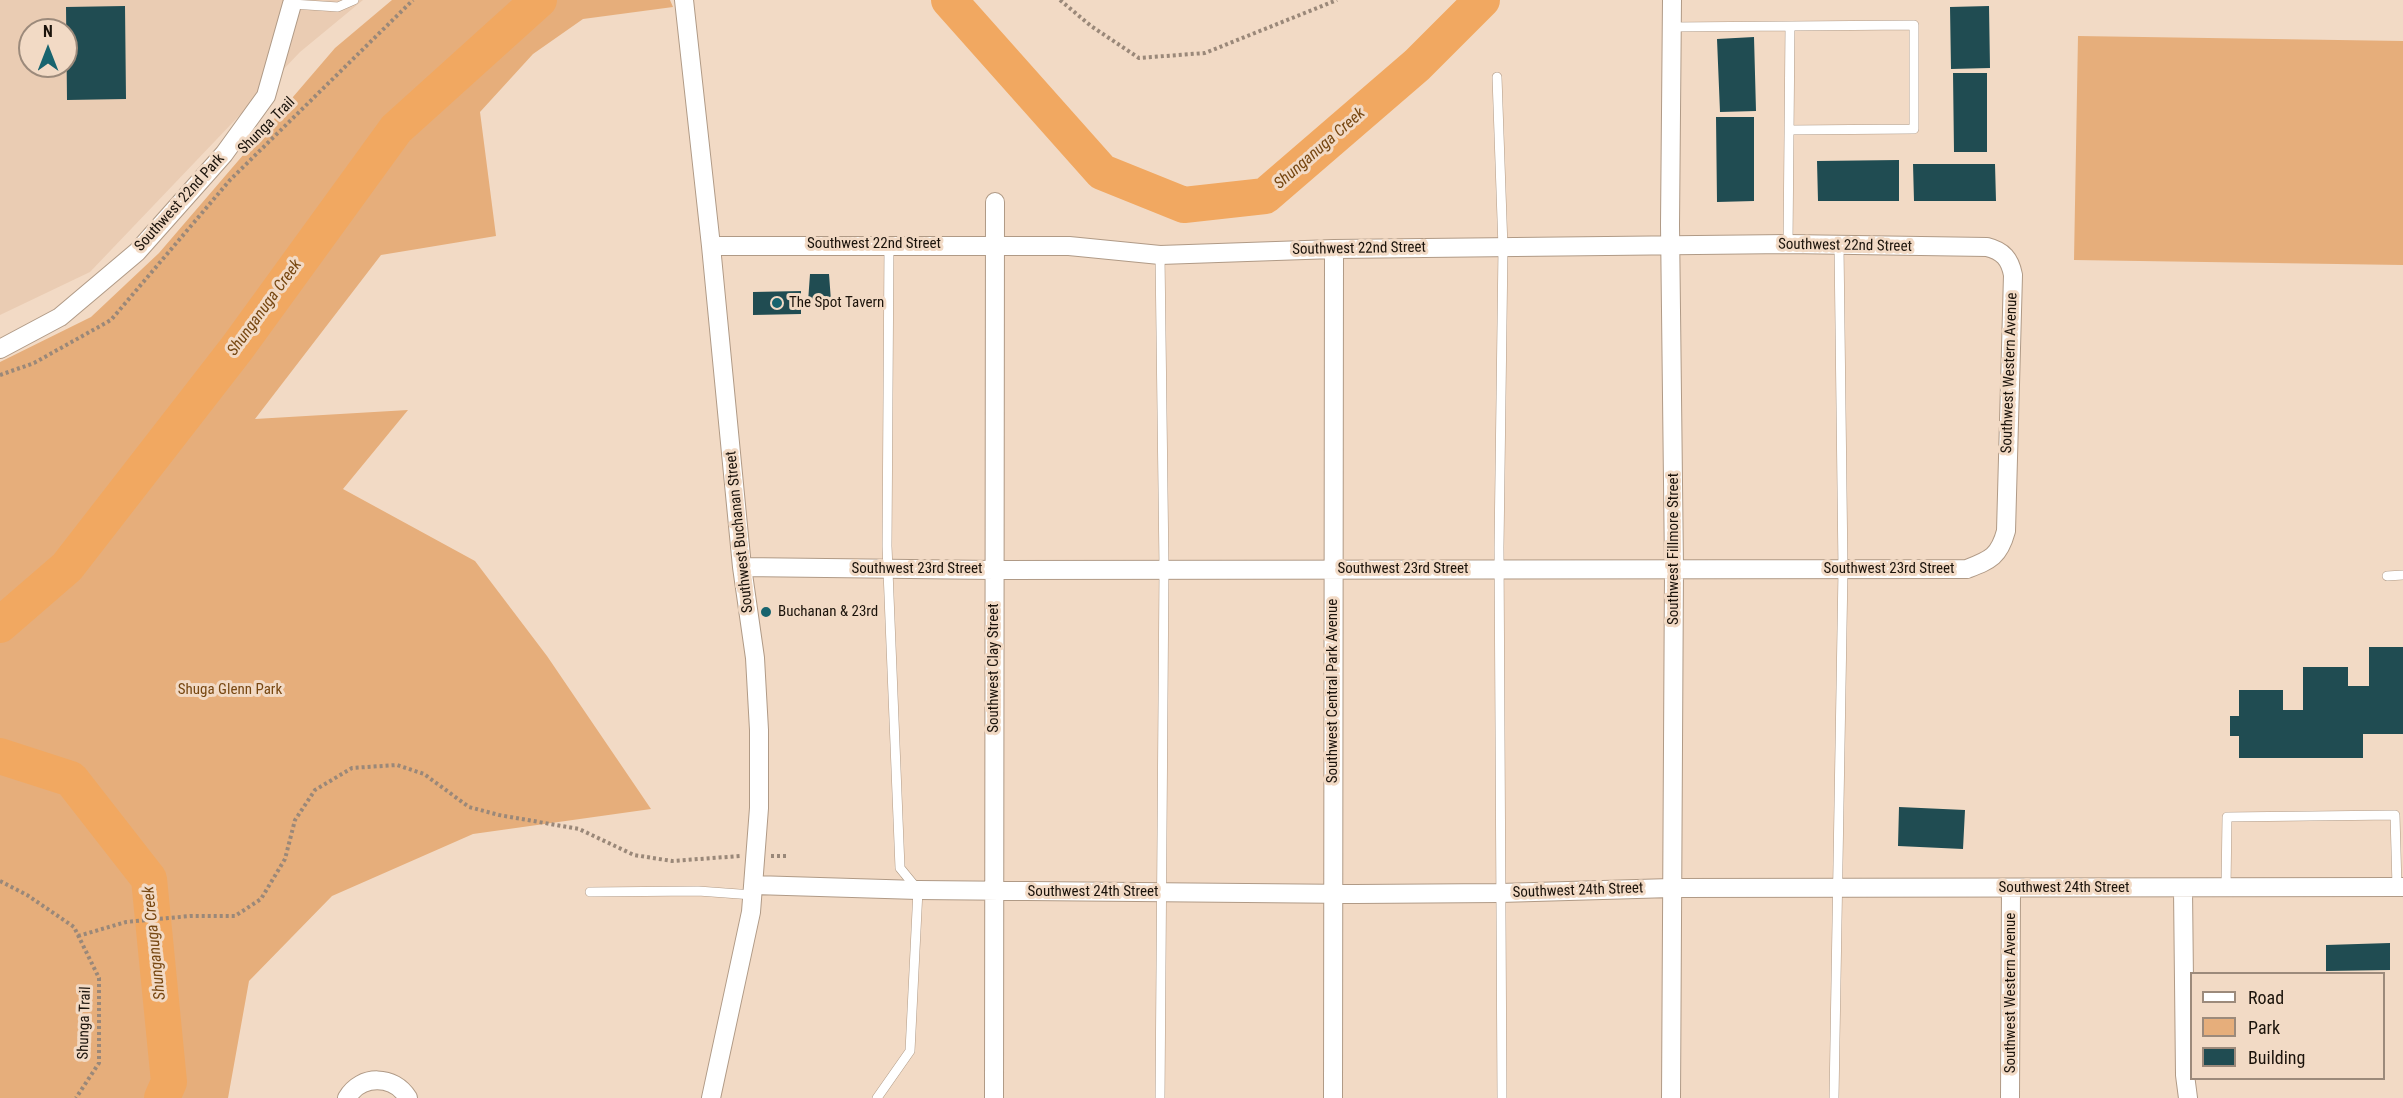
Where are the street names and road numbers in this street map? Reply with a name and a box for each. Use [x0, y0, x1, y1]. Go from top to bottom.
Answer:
street label: Shunga Trail [235, 94, 299, 158]
street label: Southwest 22nd Park [131, 150, 229, 256]
street label: Southwest 22nd Street [807, 235, 941, 253]
street label: Southwest 22nd Street [1778, 236, 1912, 256]
street label: Southwest 22nd Street [1292, 239, 1426, 259]
street label: Southwest Western Avenue [1998, 292, 2022, 454]
street label: Southwest Buchanan Street [723, 450, 757, 614]
street label: Southwest Fillmore Street [1665, 473, 1683, 625]
street label: Southwest 23rd Street [851, 560, 983, 578]
street label: Southwest 23rd Street [1337, 560, 1469, 578]
street label: Southwest 23rd Street [1823, 560, 1955, 578]
street label: Southwest Central Park Avenue [1324, 599, 1342, 783]
street label: Southwest Clay Street [985, 603, 1003, 733]
street label: Southwest 24th Street [1999, 879, 2129, 897]
street label: Southwest 24th Street [1512, 880, 1644, 902]
street label: Southwest 24th Street [1028, 883, 1158, 901]
street label: Southwest Western Avenue [2002, 913, 2020, 1073]
street label: Shunga Trail [75, 986, 95, 1060]

